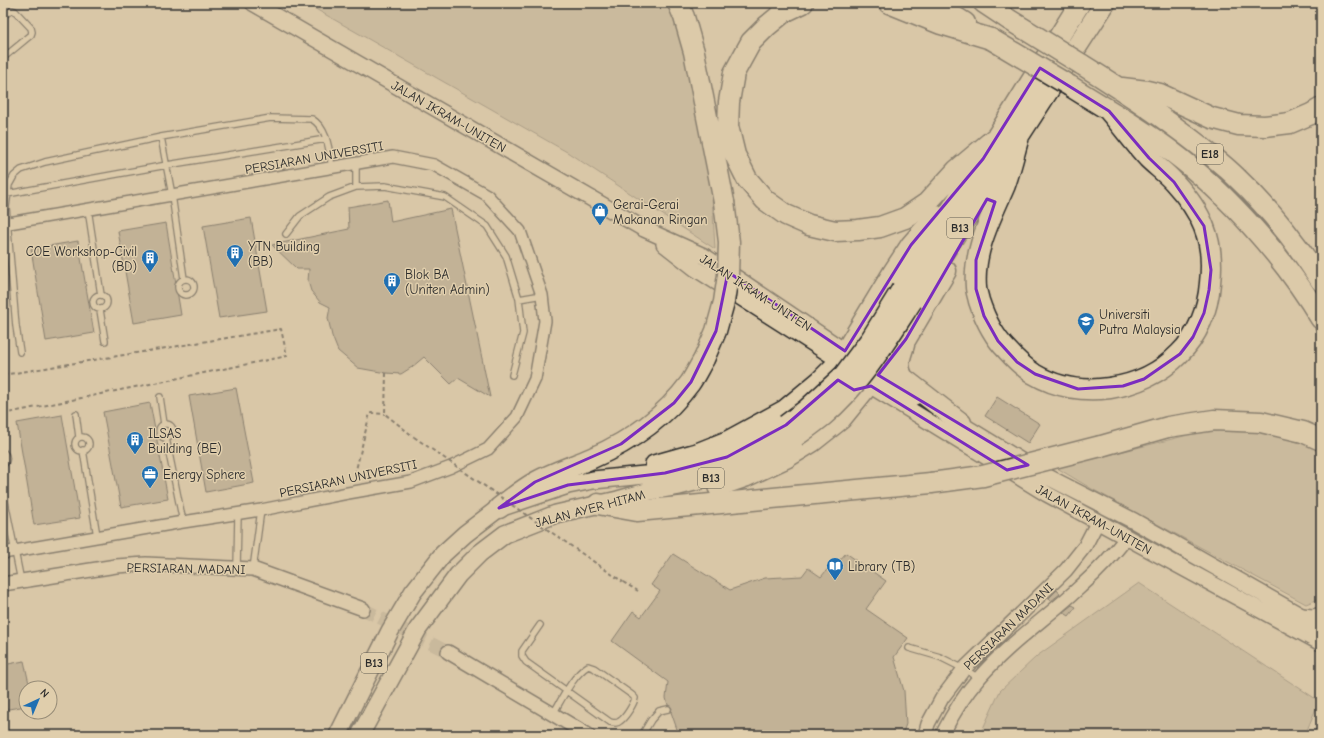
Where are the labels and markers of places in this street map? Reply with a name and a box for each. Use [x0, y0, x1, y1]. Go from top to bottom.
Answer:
place label: Gerai-Gerai Makanan Ringan [613, 197, 707, 227]
shop icon: Gerai-Gerai Makanan Ringan [590, 201, 610, 226]
place label: YTN Building (BB) [248, 239, 320, 269]
building icon: YTN Building (BB) [225, 243, 245, 268]
place label: COE Workshop-Civil (BD) [26, 244, 137, 274]
building icon: COE Workshop-Civil (BD) [140, 248, 160, 273]
place label: Blok BA (Uniten Admin) [405, 267, 490, 297]
building icon: Blok BA (Uniten Admin) [382, 271, 402, 296]
place label: Universiti Putra Malaysia [1099, 307, 1181, 337]
school or university icon: Universiti Putra Malaysia [1076, 311, 1096, 336]
place label: ILSAS Building (BE) [148, 426, 222, 456]
building icon: ILSAS Building (BE) [125, 430, 145, 455]
office icon: Energy Sphere [140, 464, 160, 489]
place label: Energy Sphere [163, 467, 246, 482]
library icon: Library (TB) [825, 556, 845, 581]
place label: Library (TB) [848, 559, 915, 574]

